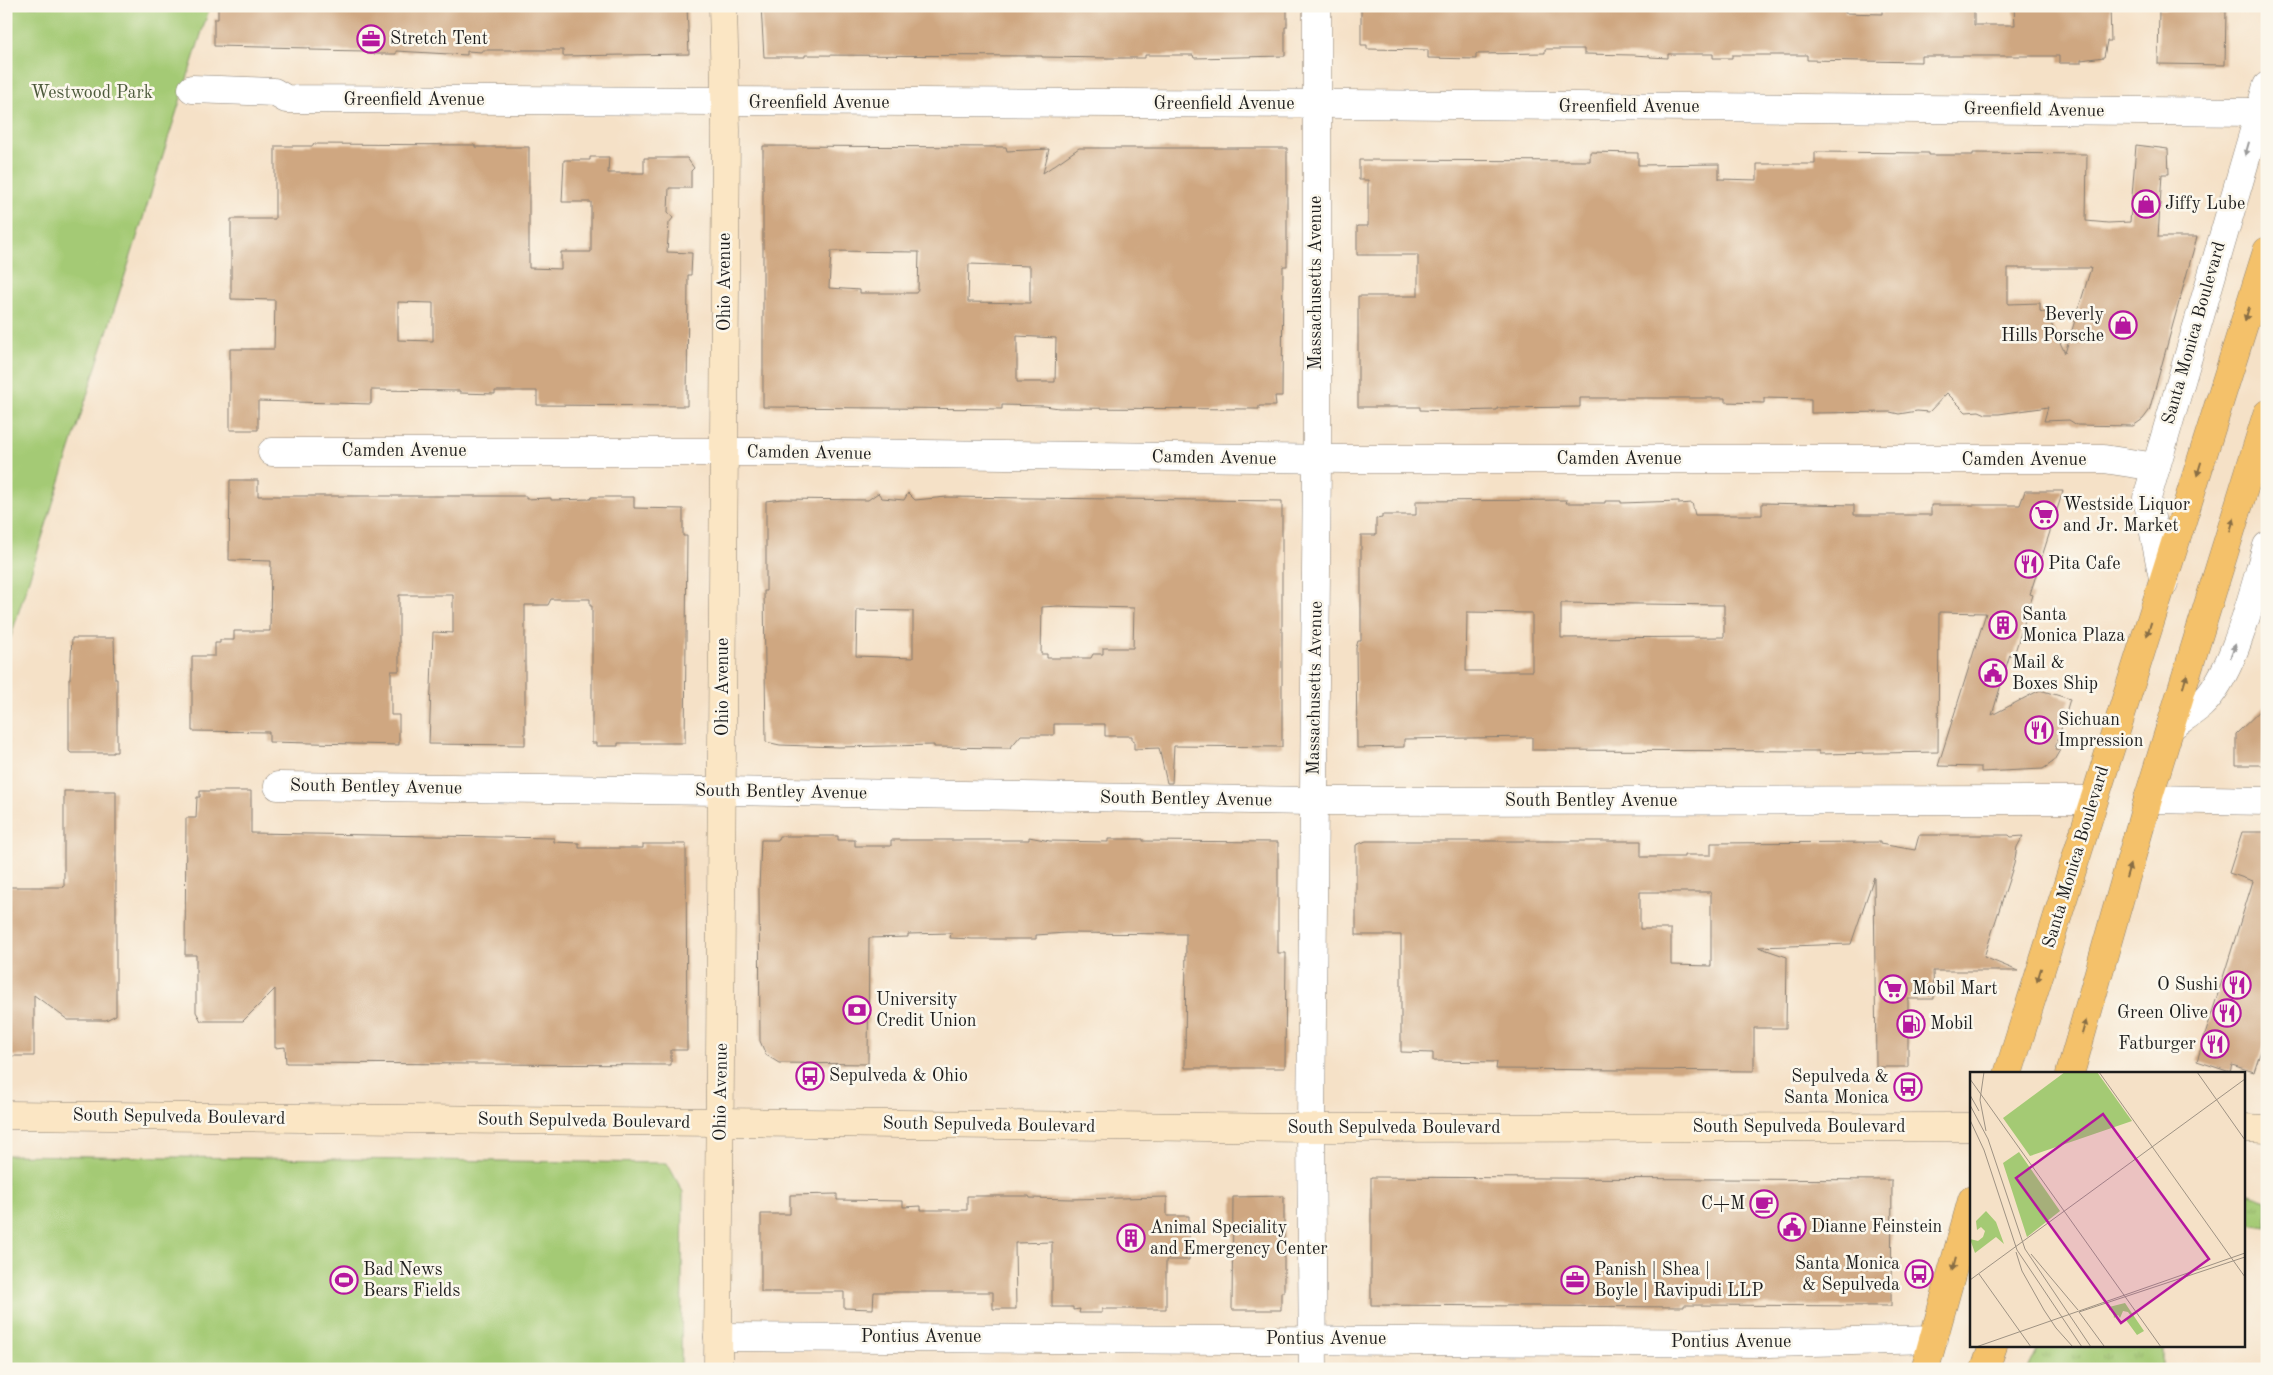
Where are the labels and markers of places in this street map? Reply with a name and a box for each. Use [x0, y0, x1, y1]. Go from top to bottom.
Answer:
office icon: Stretch Tent [356, 24, 386, 54]
place label: Stretch Tent [390, 30, 488, 48]
shop icon: Jiffy Lube [2131, 189, 2161, 219]
place label: Jiffy Lube [2165, 195, 2245, 213]
place label: Beverly Hills Porsche [2001, 306, 2104, 345]
shop icon: Beverly Hills Porsche [2108, 310, 2138, 340]
place label: Westside Liquor and Jr. Market [2063, 496, 2191, 535]
supermarket icon: Westside Liquor and Jr. Market [2029, 500, 2059, 530]
restaurant icon: Pita Cafe [2014, 549, 2044, 579]
place label: Pita Cafe [2048, 555, 2121, 573]
place label: Santa Monica Plaza [2022, 606, 2125, 645]
building icon: Santa Monica Plaza [1988, 610, 2018, 640]
place label: Mail & Boxes Ship [2012, 654, 2098, 693]
public building icon: Mail & Boxes Ship [1978, 658, 2008, 688]
place label: Sichuan Impression [2058, 711, 2144, 750]
restaurant icon: Sichuan Impression [2024, 715, 2054, 745]
restaurant icon: O Sushi [2222, 970, 2252, 1000]
supermarket icon: Mobil Mart [1878, 974, 1908, 1004]
place label: O Sushi [2157, 976, 2218, 994]
place label: Mobil Mart [1912, 980, 1998, 998]
place label: University Credit Union [876, 991, 977, 1030]
bank icon: University Credit Union [842, 995, 872, 1025]
restaurant icon: Green Olive [2212, 998, 2242, 1028]
place label: Green Olive [2117, 1004, 2208, 1022]
fuel station icon: Mobil [1896, 1009, 1926, 1039]
place label: Mobil [1930, 1015, 1973, 1033]
restaurant icon: Fatburger [2200, 1029, 2230, 1059]
place label: Fatburger [2118, 1035, 2197, 1053]
bus stop icon: Sepulveda & Ohio [795, 1061, 825, 1091]
place label: Sepulveda & Ohio [829, 1067, 968, 1085]
place label: Sepulveda & Santa Monica [1784, 1068, 1889, 1107]
bus stop icon: Sepulveda & Santa Monica [1893, 1072, 1923, 1102]
cafe icon: C+M [1749, 1189, 1779, 1219]
place label: C+M [1701, 1195, 1745, 1213]
public building icon: Dianne Feinstein [1777, 1212, 1807, 1242]
place label: Dianne Feinstein [1811, 1218, 1943, 1236]
place label: Animal Speciality and Emergency Center [1150, 1219, 1328, 1258]
building icon: Animal Speciality and Emergency Center [1116, 1223, 1146, 1253]
place label: Santa Monica & Sepulveda [1795, 1255, 1900, 1294]
bus stop icon: Santa Monica & Sepulveda [1904, 1259, 1934, 1289]
place label: Bad News Bears Fields [363, 1261, 460, 1300]
place label: Panish | Shea | Boyle | Ravipudi LLP [1594, 1261, 1763, 1300]
sports icon: Bad News Bears Fields [329, 1265, 359, 1295]
office icon: Panish | Shea | Boyle | Ravipudi LLP [1560, 1265, 1590, 1295]

